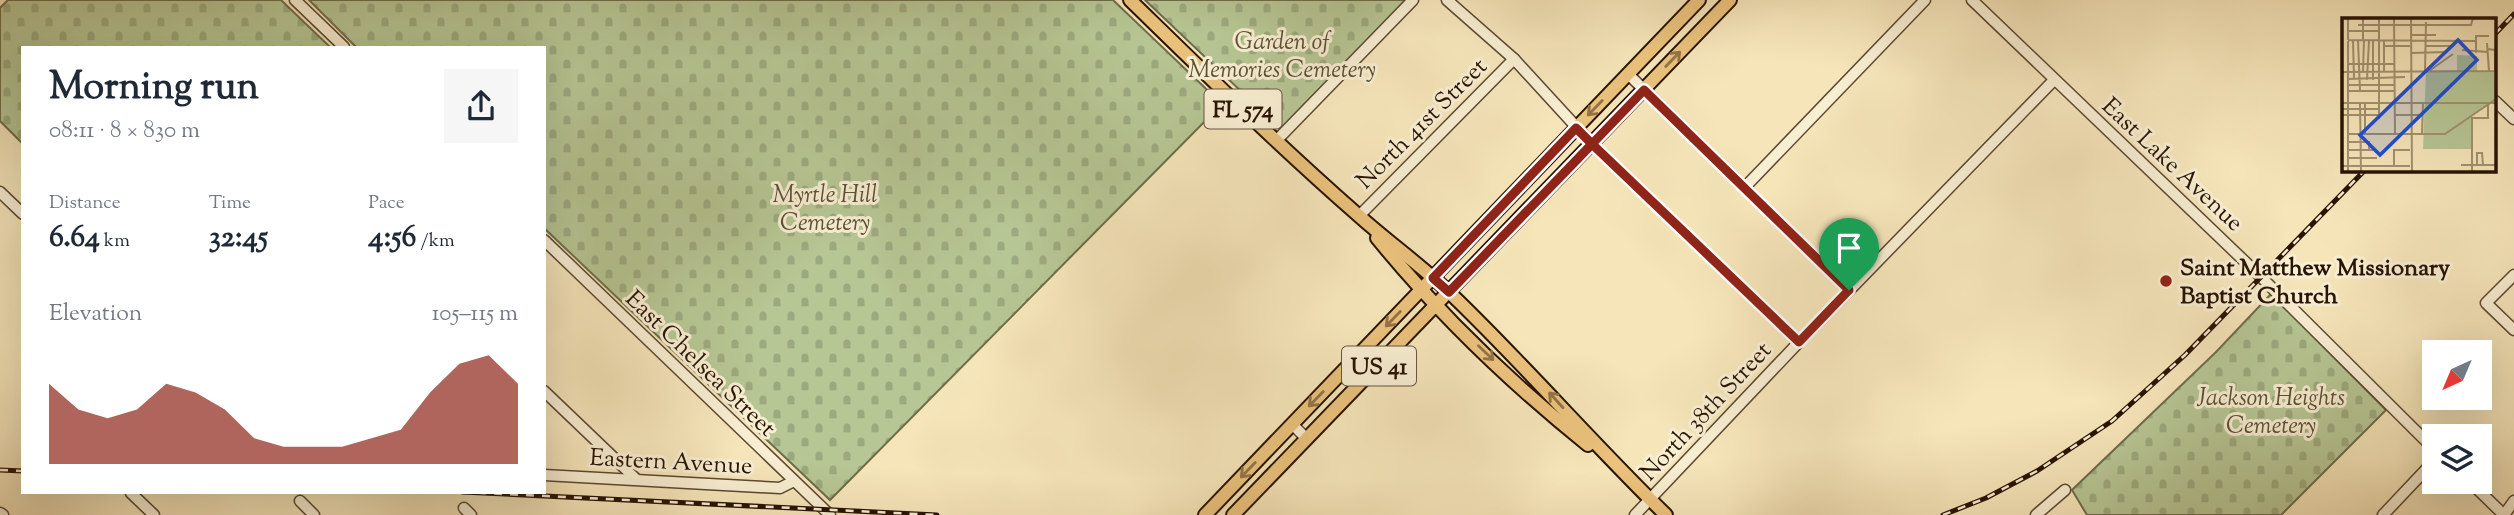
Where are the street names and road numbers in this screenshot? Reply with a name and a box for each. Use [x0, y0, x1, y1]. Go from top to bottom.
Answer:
street label: North 41st Street [1349, 51, 1496, 198]
road number: FL 574 [1204, 90, 1282, 128]
street label: East Lake Avenue [2093, 91, 2250, 240]
street label: East Chelsea Street [617, 283, 783, 445]
street label: North 38th Street [1633, 335, 1780, 490]
road number: US 41 [1342, 346, 1416, 386]
street label: Eastern Avenue [589, 442, 753, 484]

